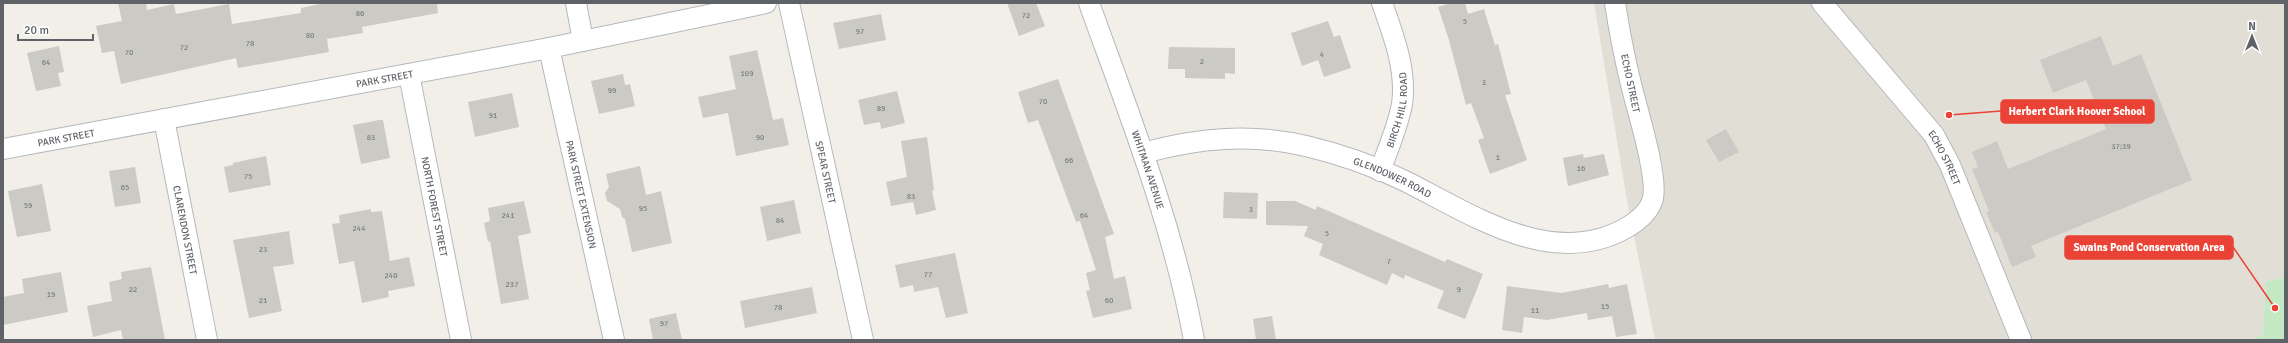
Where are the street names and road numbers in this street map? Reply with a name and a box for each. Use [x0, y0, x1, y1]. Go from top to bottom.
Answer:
street label: ECHO STREET [1618, 53, 1642, 114]
street label: PARK STREET [355, 68, 414, 91]
street label: BIRCH HILL ROAD [1384, 71, 1410, 150]
street label: PARK STREET [37, 127, 96, 150]
street label: ECHO STREET [1925, 128, 1962, 187]
street label: WHITMAN AVENUE [1129, 129, 1166, 211]
street label: PARK STREET EXTENSION [563, 139, 599, 250]
street label: SPEAR STREET [812, 140, 838, 205]
street label: GLENDOWER ROAD [1352, 155, 1433, 201]
street label: NORTH FOREST STREET [418, 156, 450, 258]
street label: CLARENDON STREET [170, 185, 199, 276]

